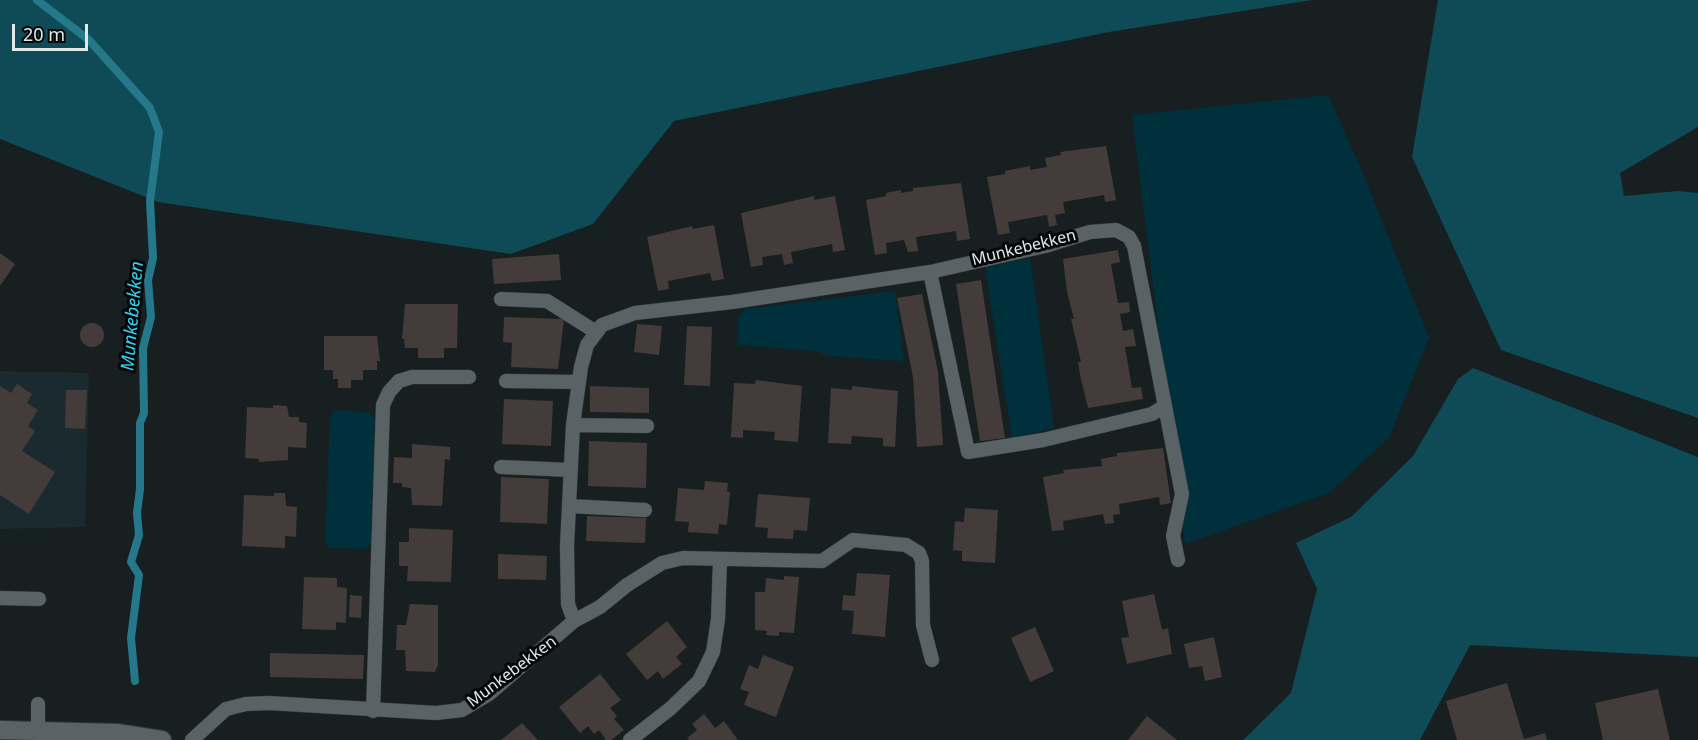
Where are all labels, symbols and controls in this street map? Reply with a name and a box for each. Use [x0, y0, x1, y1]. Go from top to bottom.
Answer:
scale bar [15, 12, 92, 50]
text: 20 m [23, 22, 65, 46]
street label: Munkebekken [970, 226, 1078, 270]
water label: Munkebekken [117, 260, 149, 372]
street label: Munkebekken [464, 632, 560, 712]

